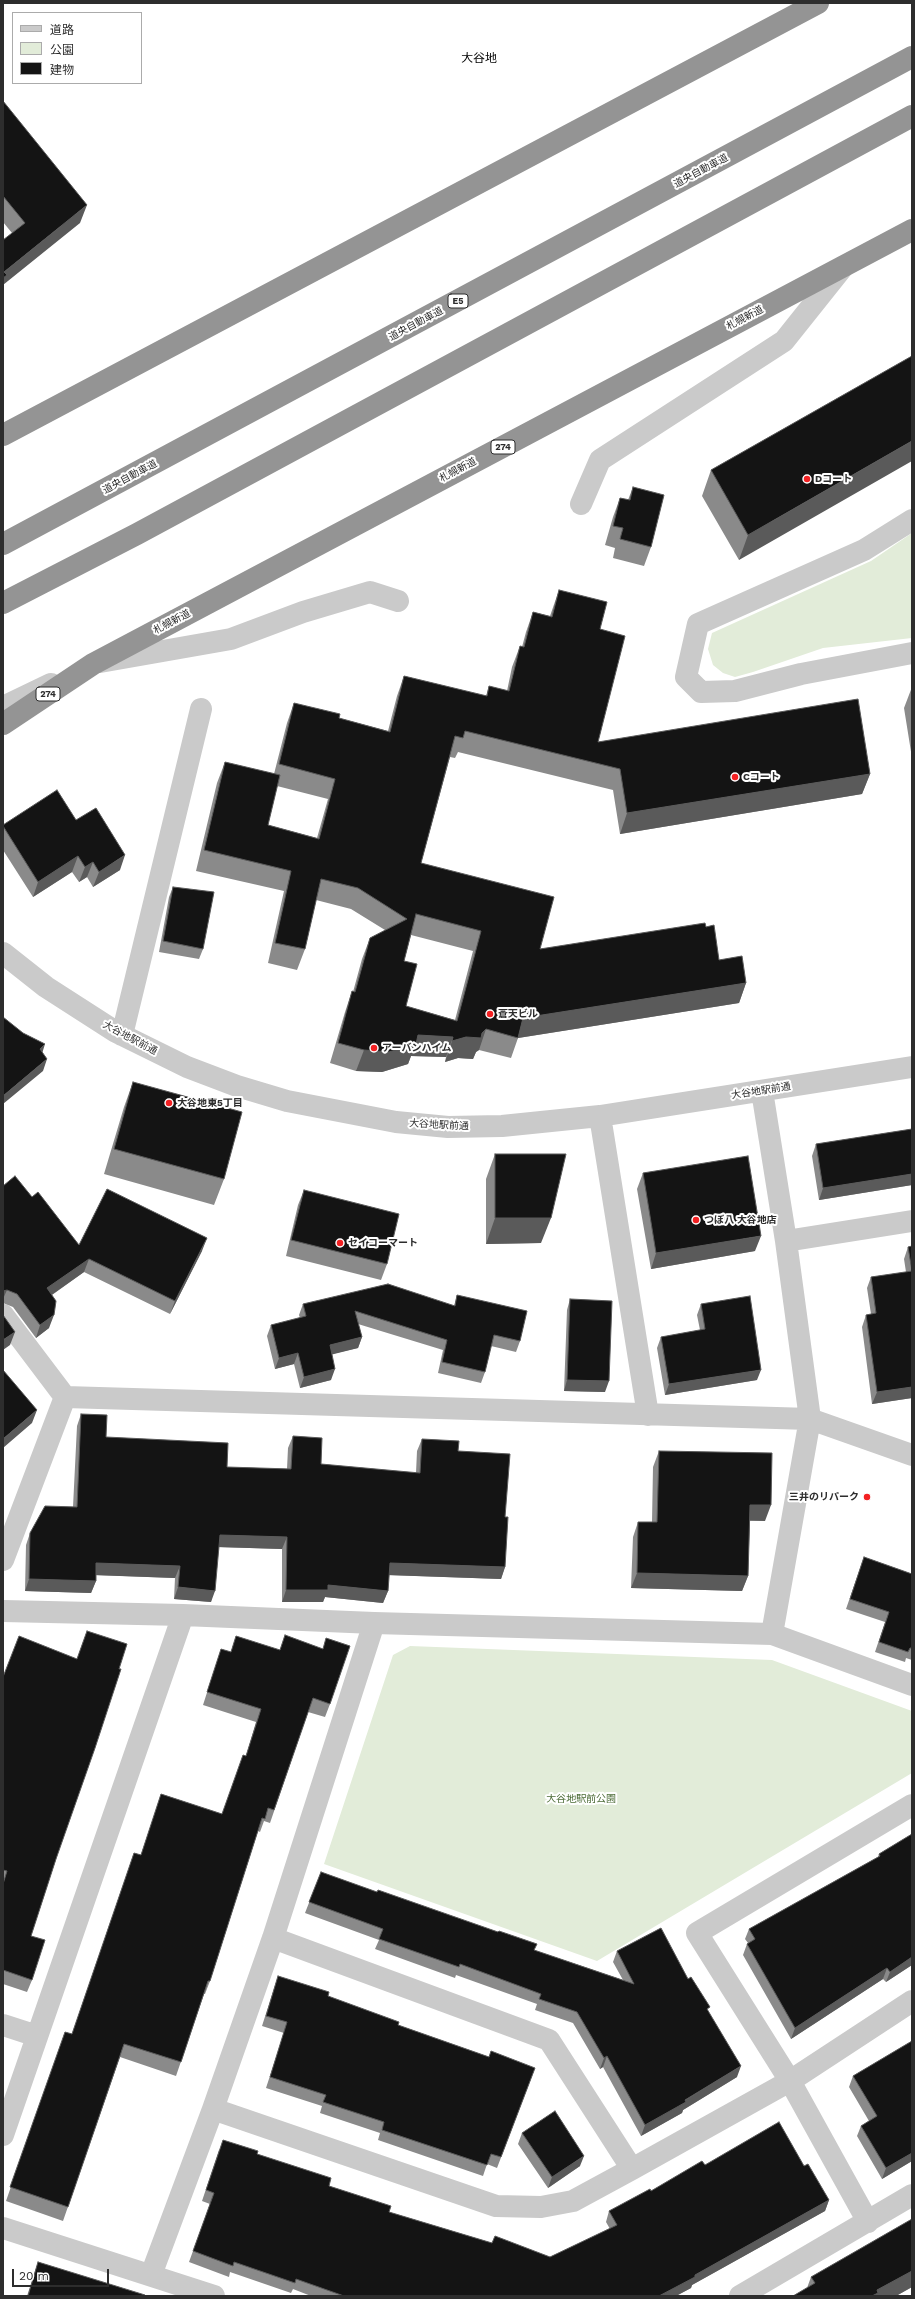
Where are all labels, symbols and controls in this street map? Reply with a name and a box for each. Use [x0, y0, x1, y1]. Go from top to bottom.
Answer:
legend [12, 12, 142, 84]
text: 道路 [50, 23, 74, 37]
text: 公園 [50, 43, 74, 57]
district label: 大谷地 [461, 51, 497, 65]
text: 建物 [50, 63, 74, 77]
street label: 道央自動車道 [672, 152, 730, 190]
road number: E5 [448, 294, 468, 308]
street label: 札幌新道 [725, 303, 765, 333]
street label: 道央自動車道 [387, 305, 445, 343]
road number: 274 [491, 440, 515, 454]
street label: 札幌新道 [438, 455, 478, 485]
street label: 道央自動車道 [101, 458, 159, 496]
place label: Dコート [815, 473, 852, 485]
marker: Dコート [802, 474, 812, 484]
street label: 札幌新道 [152, 607, 192, 637]
road number: 274 [36, 687, 60, 701]
place label: Cコート [743, 771, 780, 783]
marker: Cコート [730, 772, 740, 782]
place label: 蒼天ビル [498, 1008, 538, 1020]
marker: 蒼天ビル [485, 1009, 495, 1019]
street label: 大谷地駅前通 [101, 1019, 159, 1057]
place label: アーバンハイム [382, 1042, 451, 1054]
marker: アーバンハイム [369, 1043, 379, 1053]
street label: 大谷地駅前通 [730, 1080, 792, 1102]
place label: 大谷地東5丁目 [177, 1097, 243, 1109]
marker: 大谷地東5丁目 [164, 1098, 174, 1108]
street label: 大谷地駅前通 [409, 1117, 469, 1133]
place label: つぼ八 大谷地店 [704, 1214, 777, 1226]
marker: つぼ八 大谷地店 [691, 1215, 701, 1225]
place label: セイコーマート [348, 1237, 418, 1249]
marker: セイコーマート [335, 1238, 345, 1248]
place label: 三井のリパーク [789, 1491, 859, 1503]
marker: 三井のリパーク [862, 1492, 872, 1502]
park label: 大谷地駅前公園 [546, 1793, 616, 1805]
scale bar [14, 2261, 111, 2287]
text: 20 m [19, 2269, 49, 2283]

